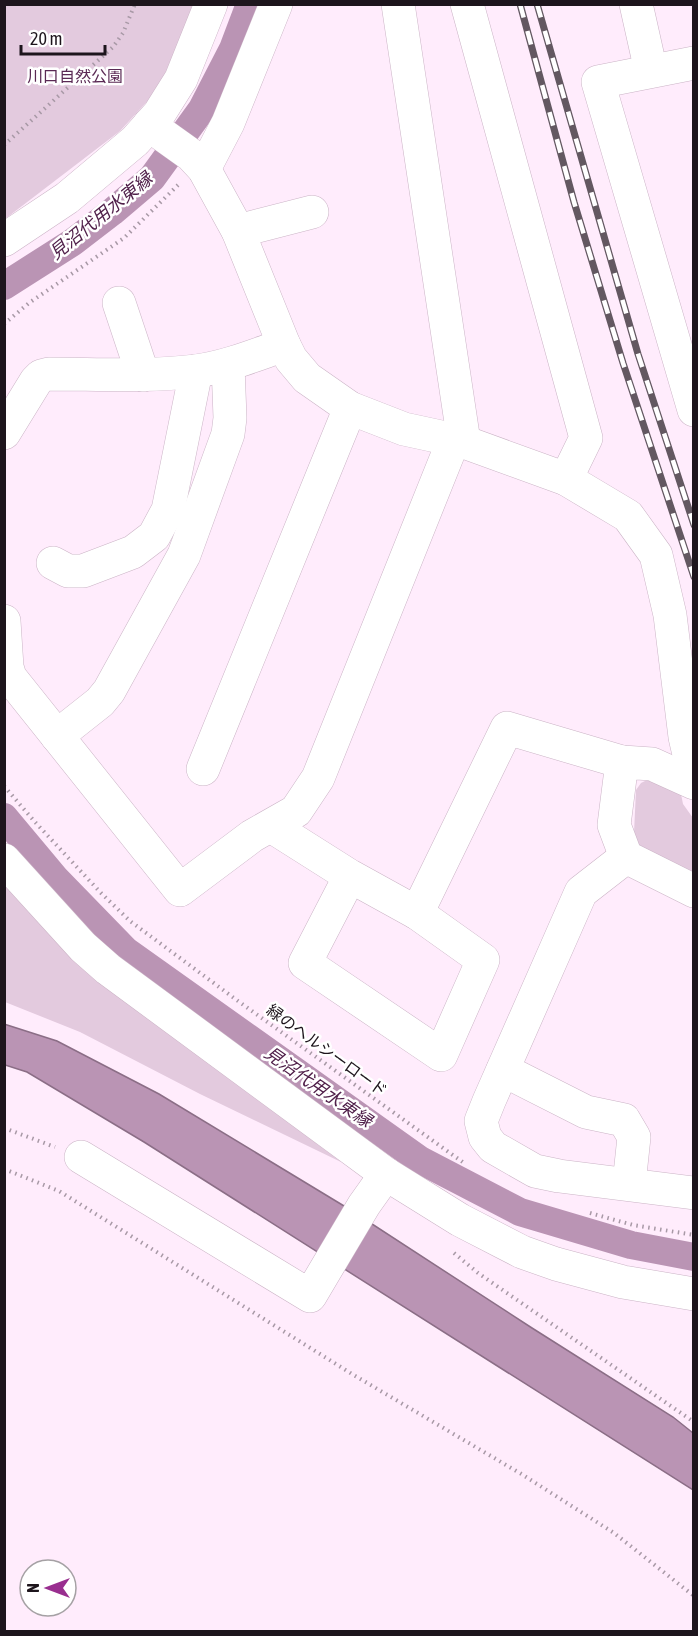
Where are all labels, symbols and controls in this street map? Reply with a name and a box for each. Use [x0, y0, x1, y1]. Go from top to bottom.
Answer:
scale bar [21, 18, 105, 56]
text: 20 m [30, 28, 62, 49]
park label: 川口自然公園 [27, 67, 123, 85]
water label: 見沼代用水東縁 [45, 167, 158, 263]
street label: 緑のヘルシーロード [263, 1000, 391, 1100]
water label: 見沼代用水東縁 [261, 1042, 378, 1132]
north arrow [18, 1558, 78, 1618]
text: N [24, 1583, 42, 1593]

